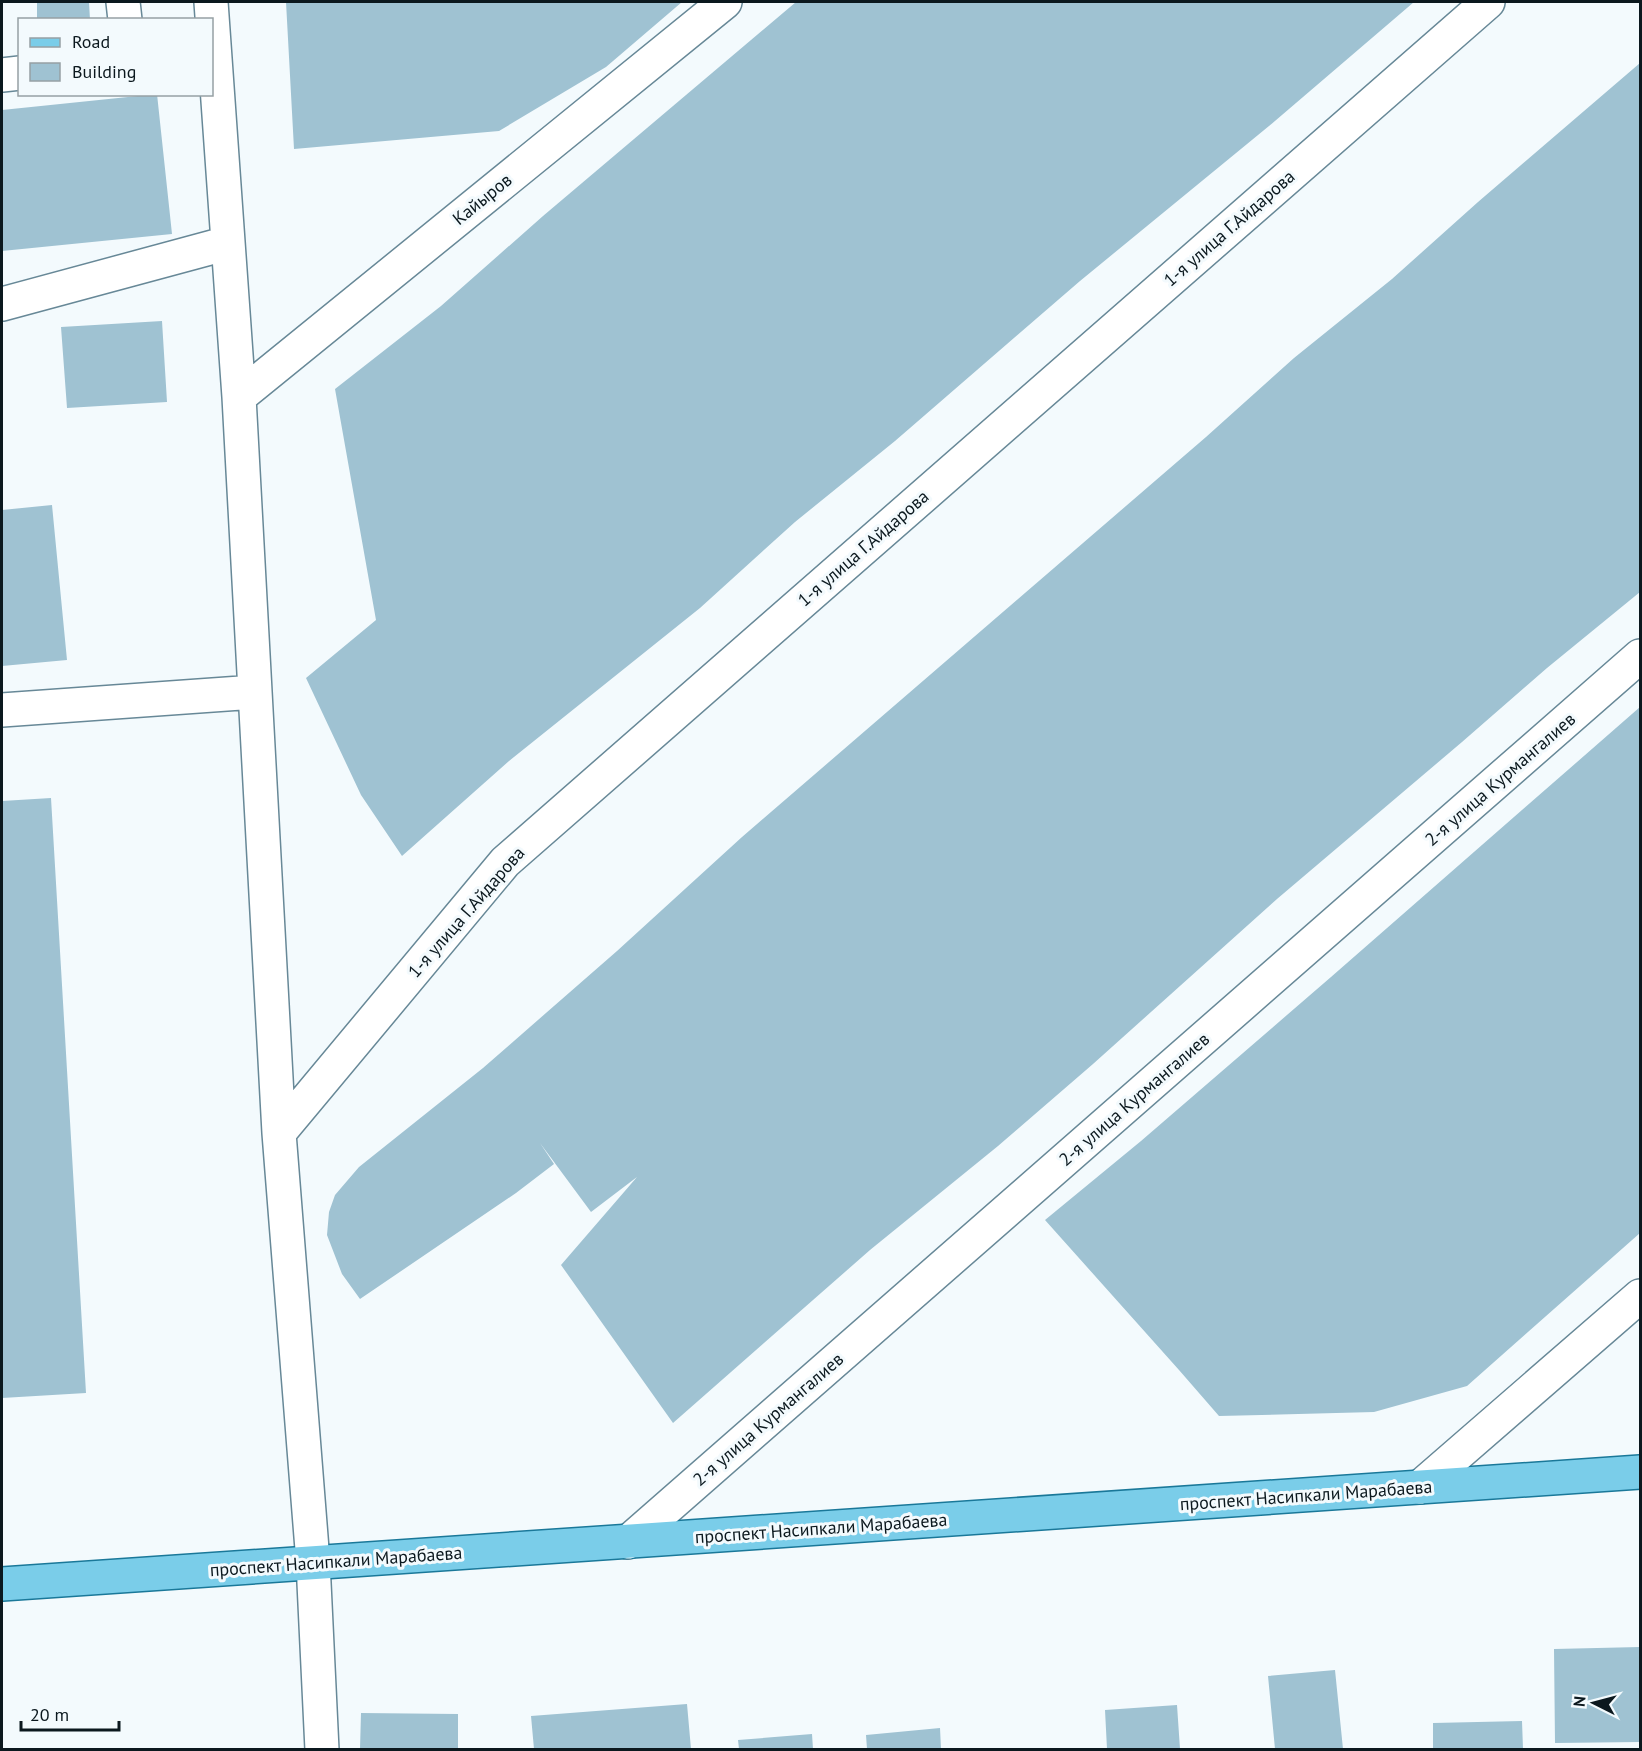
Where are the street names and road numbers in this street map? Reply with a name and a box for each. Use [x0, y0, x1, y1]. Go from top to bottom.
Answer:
street label: 1-я улица Г.Айдарова [1159, 165, 1299, 291]
street label: Кайыров [448, 168, 516, 230]
street label: 1-я улица Г.Айдарова [793, 485, 933, 611]
street label: 2-я улица Курмангалиев [1420, 707, 1580, 851]
street label: 1-я улица Г.Айдарова [403, 842, 529, 982]
street label: 2-я улица Курмангалиев [1054, 1027, 1214, 1171]
street label: 2-я улица Курмангалиев [688, 1347, 848, 1491]
street label: проспект Насипкали Марабаева [1179, 1475, 1433, 1515]
street label: проспект Насипкали Марабаева [694, 1508, 948, 1548]
street label: проспект Насипкали Марабаева [209, 1541, 463, 1581]

